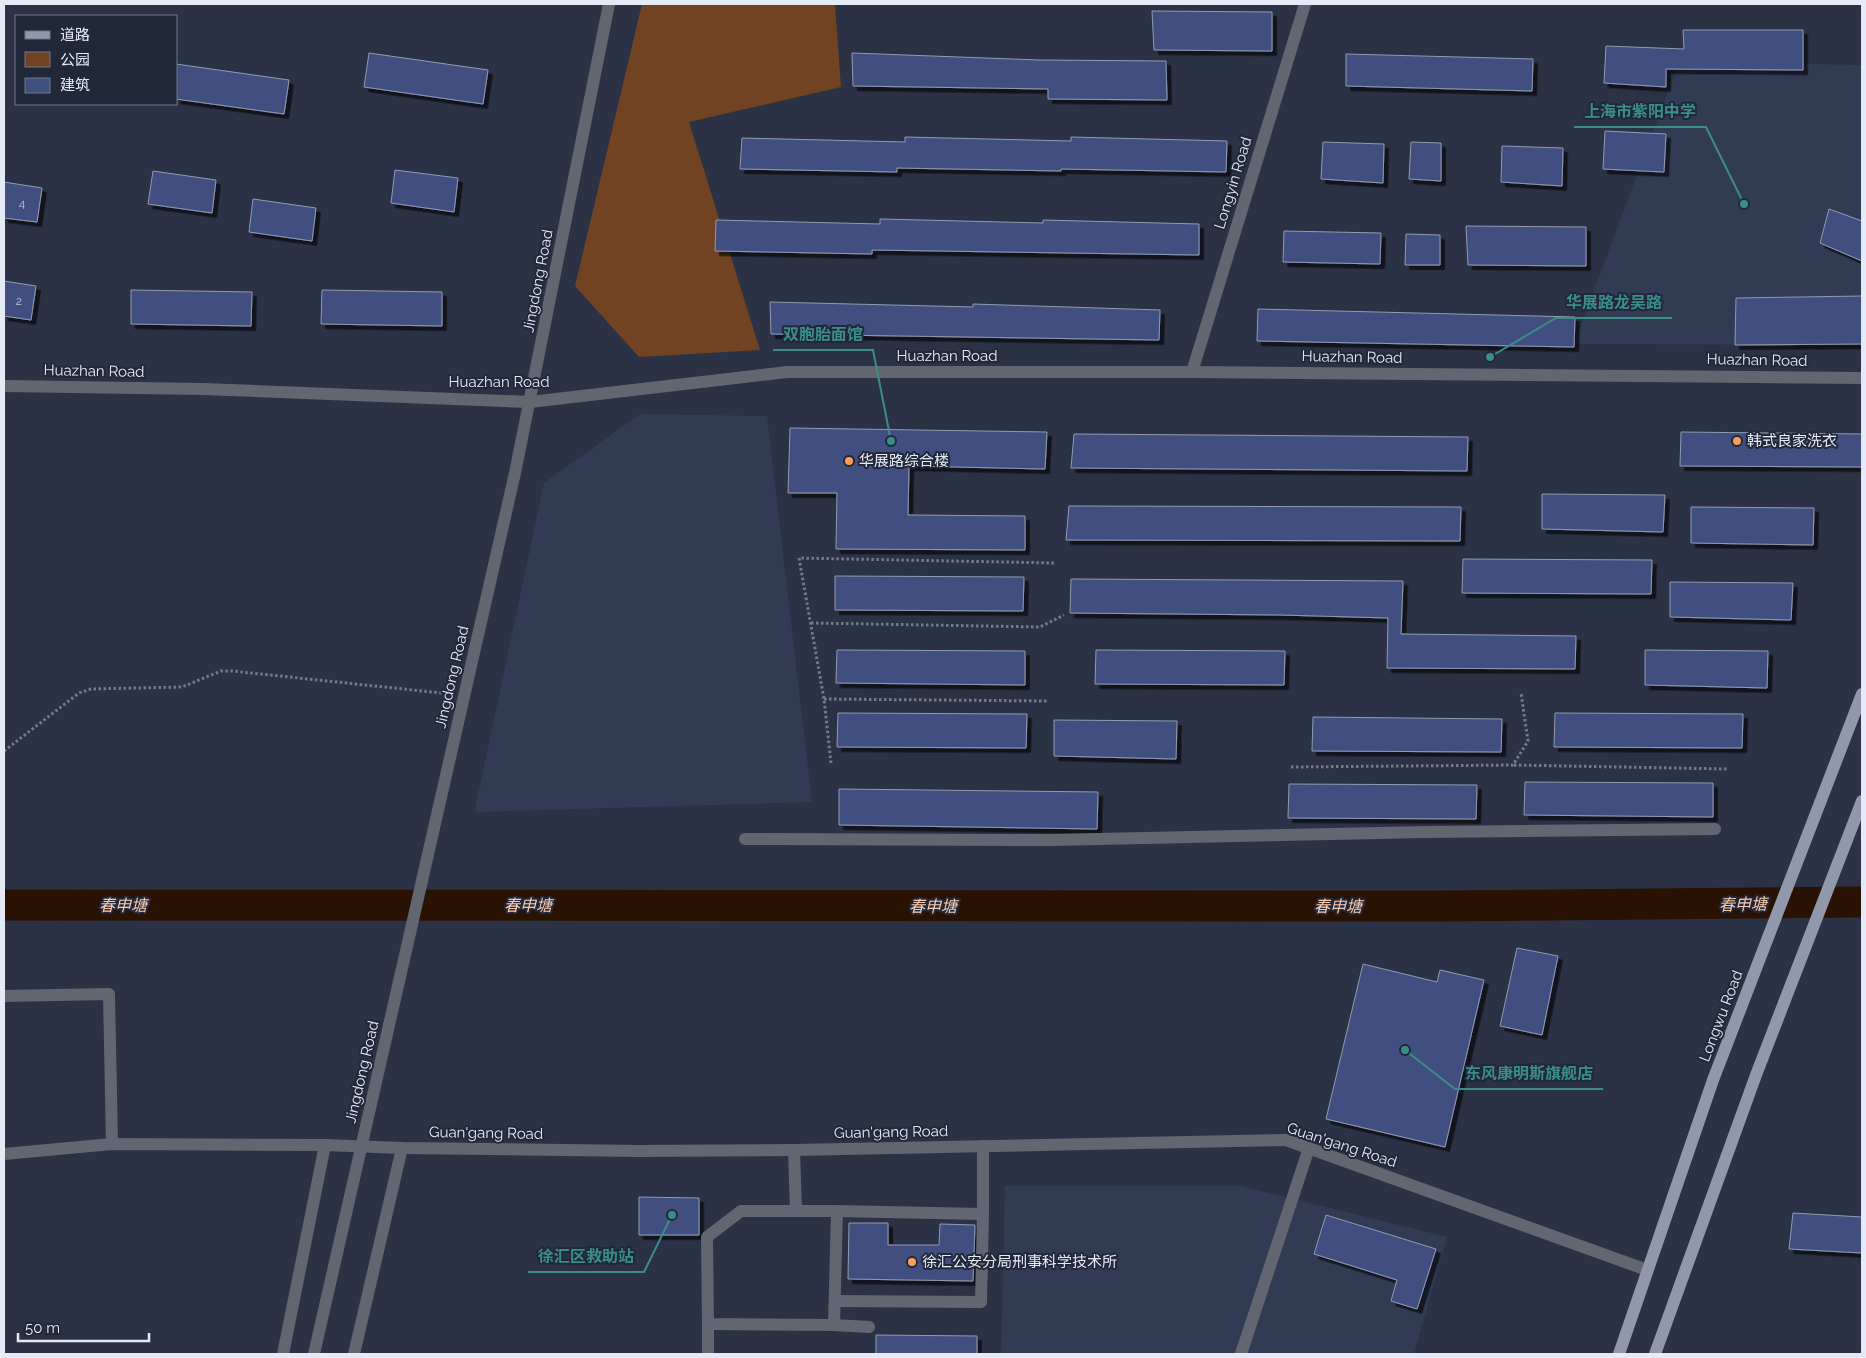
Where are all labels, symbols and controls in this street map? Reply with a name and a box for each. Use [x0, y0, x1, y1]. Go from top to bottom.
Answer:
legend [15, 15, 178, 105]
text: 道路 [60, 26, 90, 44]
text: 公园 [60, 51, 90, 69]
text: 建筑 [60, 76, 90, 94]
callout: 上海市紫阳中学 [1574, 96, 1706, 127]
text: 上海市紫阳中学 [1584, 102, 1696, 121]
street label: Longyin Road [1210, 135, 1256, 231]
house number: 4 [19, 196, 26, 210]
street label: Jingdong Road [519, 228, 557, 334]
callout: 华展路龙吴路 [1556, 287, 1672, 318]
text: 华展路龙吴路 [1566, 293, 1662, 312]
house number: 2 [16, 294, 22, 308]
callout: 双胞胎面馆 [773, 319, 873, 350]
text: 双胞胎面馆 [783, 325, 863, 344]
street label: Huazhan Road [896, 347, 998, 365]
street label: Huazhan Road [1301, 347, 1403, 367]
street label: Huazhan Road [1706, 350, 1808, 370]
street label: Huazhan Road [43, 361, 145, 381]
street label: Huazhan Road [448, 373, 550, 391]
place label: 韩式良家洗衣 [1747, 432, 1837, 450]
marker: 韩式良家洗衣 [1731, 435, 1743, 447]
place label: 华展路综合楼 [859, 452, 949, 470]
marker: 华展路综合楼 [843, 455, 855, 467]
street label: Jingdong Road [431, 624, 473, 730]
water label: 春申塘 [1719, 895, 1770, 914]
water label: 春申塘 [99, 896, 150, 915]
water label: 春申塘 [504, 896, 555, 915]
water label: 春申塘 [909, 897, 960, 916]
water label: 春申塘 [1314, 897, 1365, 916]
street label: Longwu Road [1695, 968, 1747, 1064]
street label: Jingdong Road [341, 1019, 383, 1125]
callout: 东风康明斯旗舰店 [1455, 1058, 1603, 1089]
text: 东风康明斯旗舰店 [1465, 1064, 1593, 1083]
street label: Guan'gang Road [1285, 1119, 1399, 1171]
street label: Guan'gang Road [834, 1122, 948, 1142]
street label: Guan'gang Road [429, 1123, 543, 1143]
callout: 徐汇区救助站 [528, 1241, 644, 1272]
text: 徐汇区救助站 [538, 1247, 634, 1266]
place label: 徐汇公安分局刑事科学技术所 [922, 1253, 1117, 1271]
marker: 徐汇公安分局刑事科学技术所 [906, 1256, 918, 1268]
scale bar [18, 1310, 149, 1342]
text: 50 m [25, 1319, 60, 1337]

